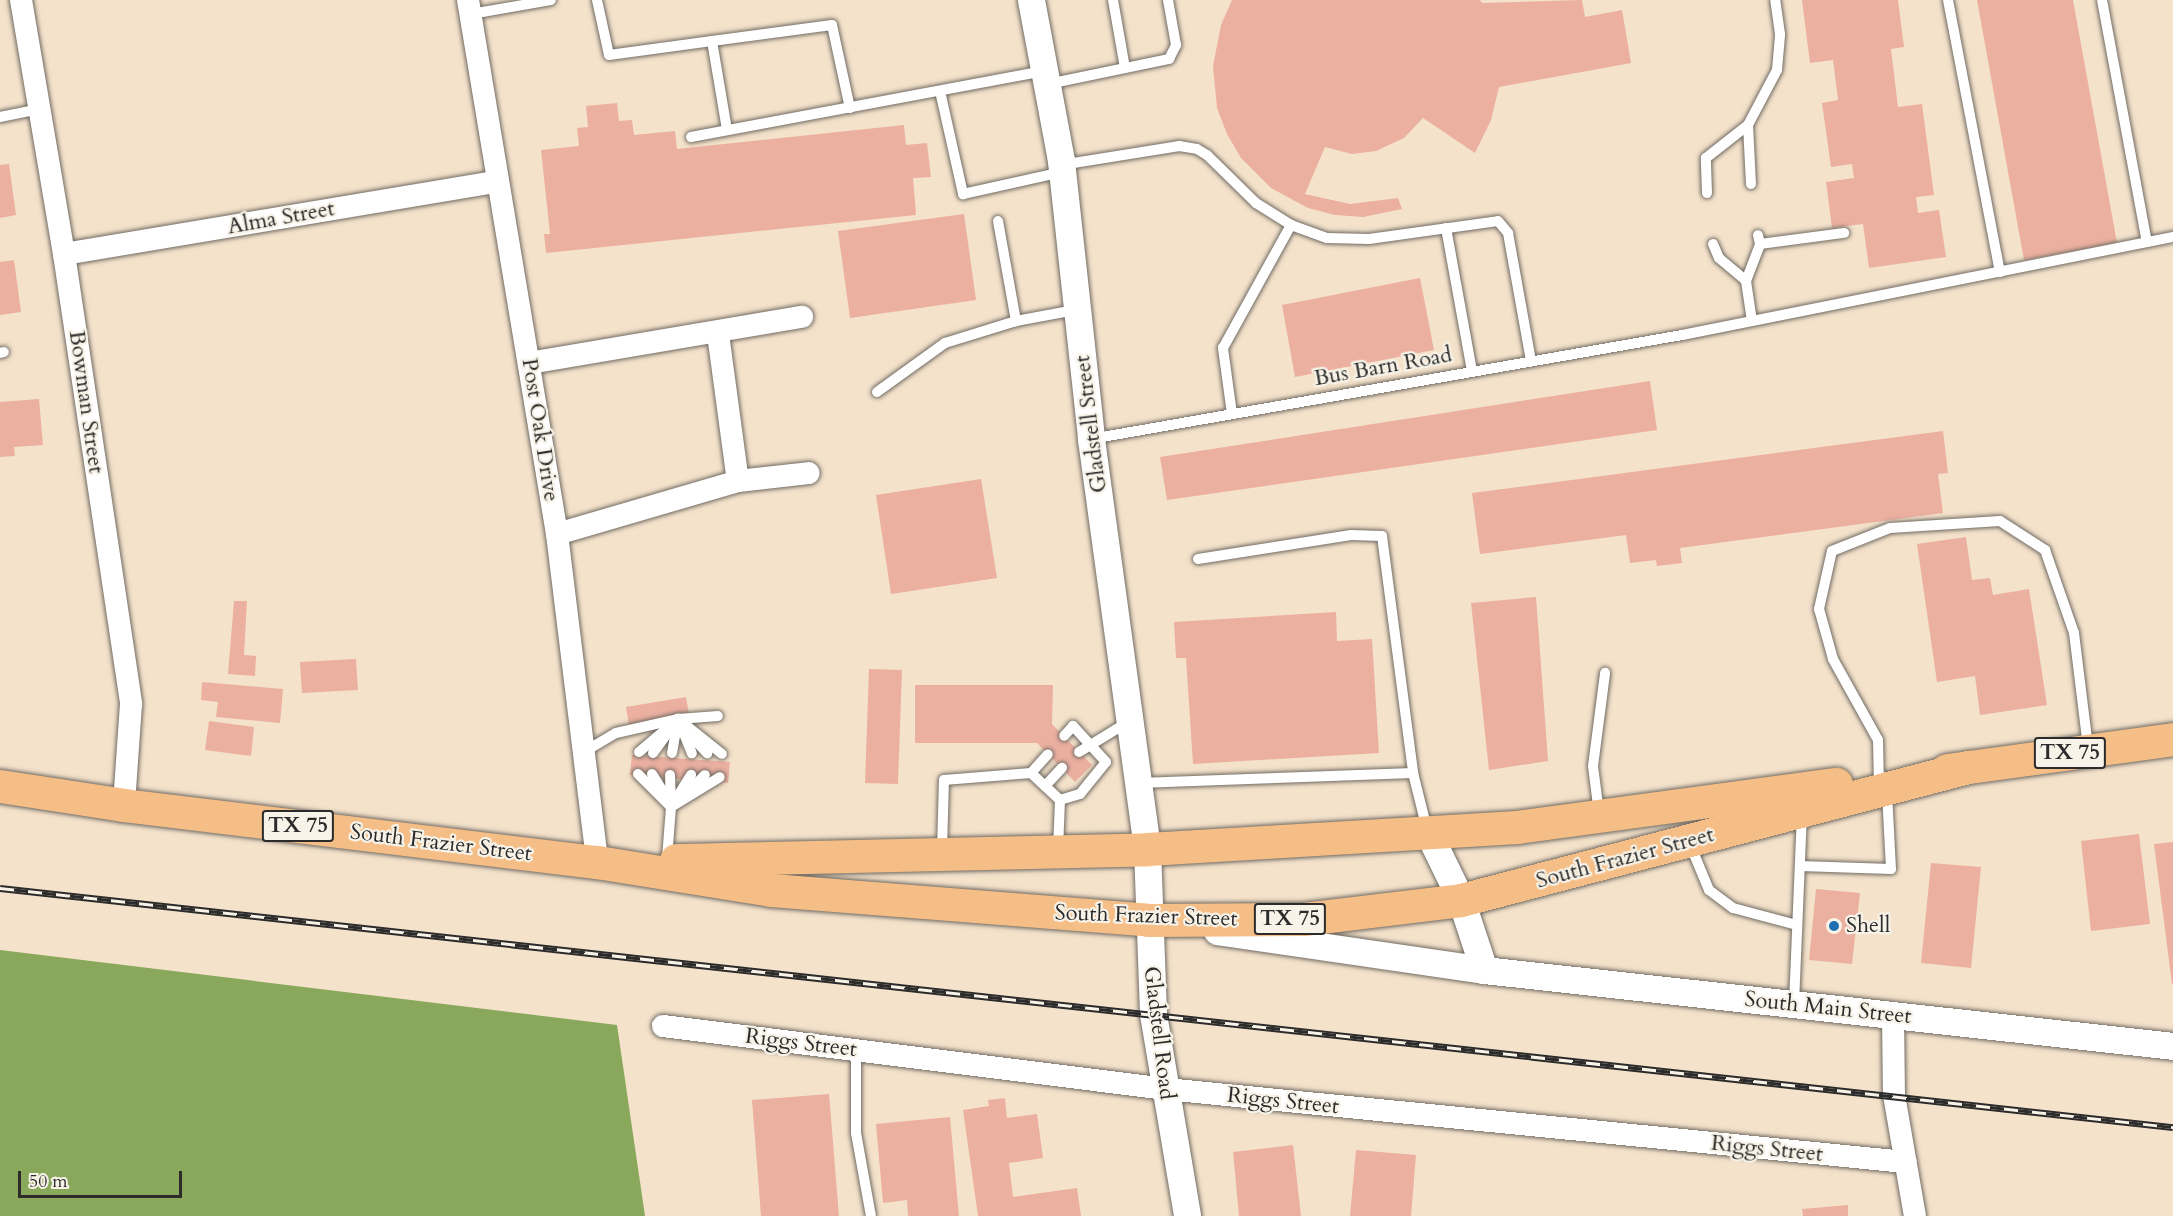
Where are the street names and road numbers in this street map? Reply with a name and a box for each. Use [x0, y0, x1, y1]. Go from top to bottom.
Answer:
street label: Alma Street [225, 196, 337, 240]
street label: Bowman Street [63, 329, 109, 475]
street label: Bus Barn Road [1312, 342, 1454, 392]
street label: Gladstell Street [1069, 354, 1113, 494]
street label: Post Oak Drive [516, 357, 564, 503]
road number: TX 75 [2032, 735, 2108, 771]
road number: TX 75 [260, 808, 336, 844]
street label: South Frazier Street [349, 819, 533, 867]
street label: South Frazier Street [1533, 822, 1717, 894]
street label: South Frazier Street [1054, 900, 1238, 932]
road number: TX 75 [1252, 901, 1328, 937]
street label: Gladstell Road [1138, 965, 1180, 1101]
street label: South Main Street [1743, 986, 1913, 1030]
street label: Riggs Street [744, 1023, 858, 1063]
street label: Riggs Street [1226, 1082, 1340, 1120]
street label: Riggs Street [1710, 1130, 1824, 1168]

